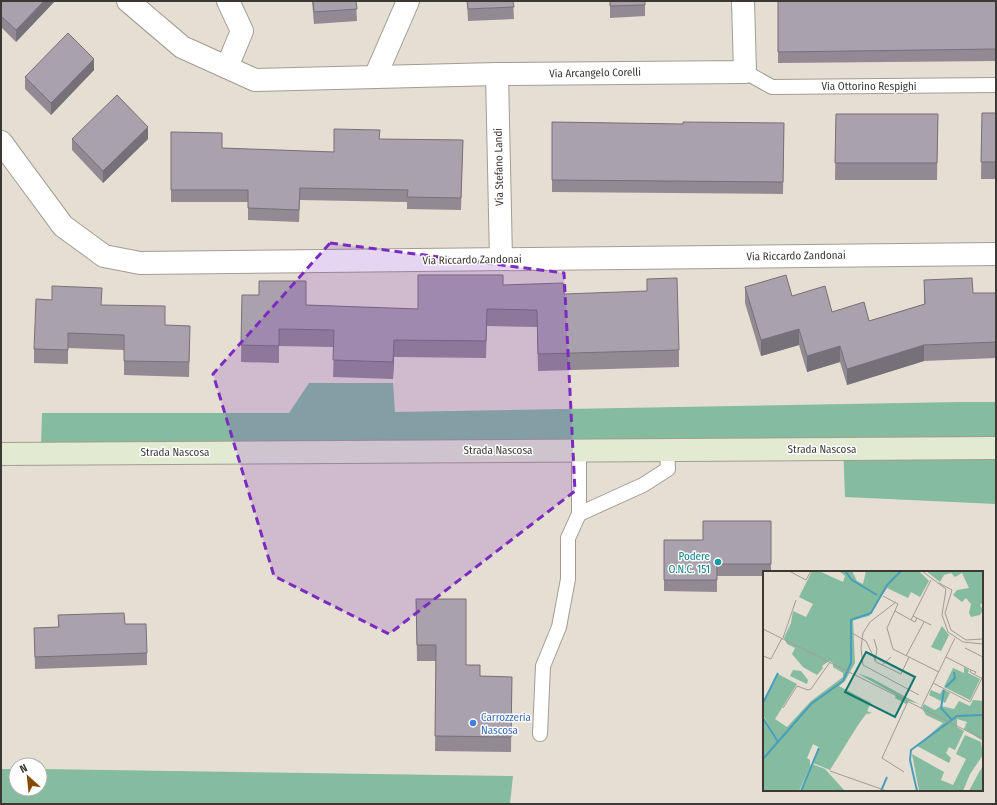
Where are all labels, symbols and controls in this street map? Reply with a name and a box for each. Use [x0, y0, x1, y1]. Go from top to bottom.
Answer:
street label: Via Arcangelo Corelli [549, 66, 641, 80]
street label: Via Ottorino Respighi [821, 80, 917, 93]
street label: Via Stefano Landi [492, 128, 506, 206]
street label: Via Riccardo Zandonai [746, 249, 846, 263]
street label: Via Riccardo Zandonai [422, 253, 522, 267]
street label: Strada Nascosa [788, 443, 856, 456]
street label: Strada Nascosa [464, 444, 532, 457]
street label: Strada Nascosa [141, 446, 209, 459]
place label: Podere O.N.C. 151 [669, 550, 710, 576]
marker: Podere O.N.C. 151 [713, 557, 723, 567]
inset map [763, 571, 983, 791]
place label: Carrozzeria Nascosa [481, 711, 531, 737]
marker: Carrozzeria Nascosa [468, 718, 478, 728]
north arrow [8, 757, 48, 797]
text: N [18, 761, 30, 776]

